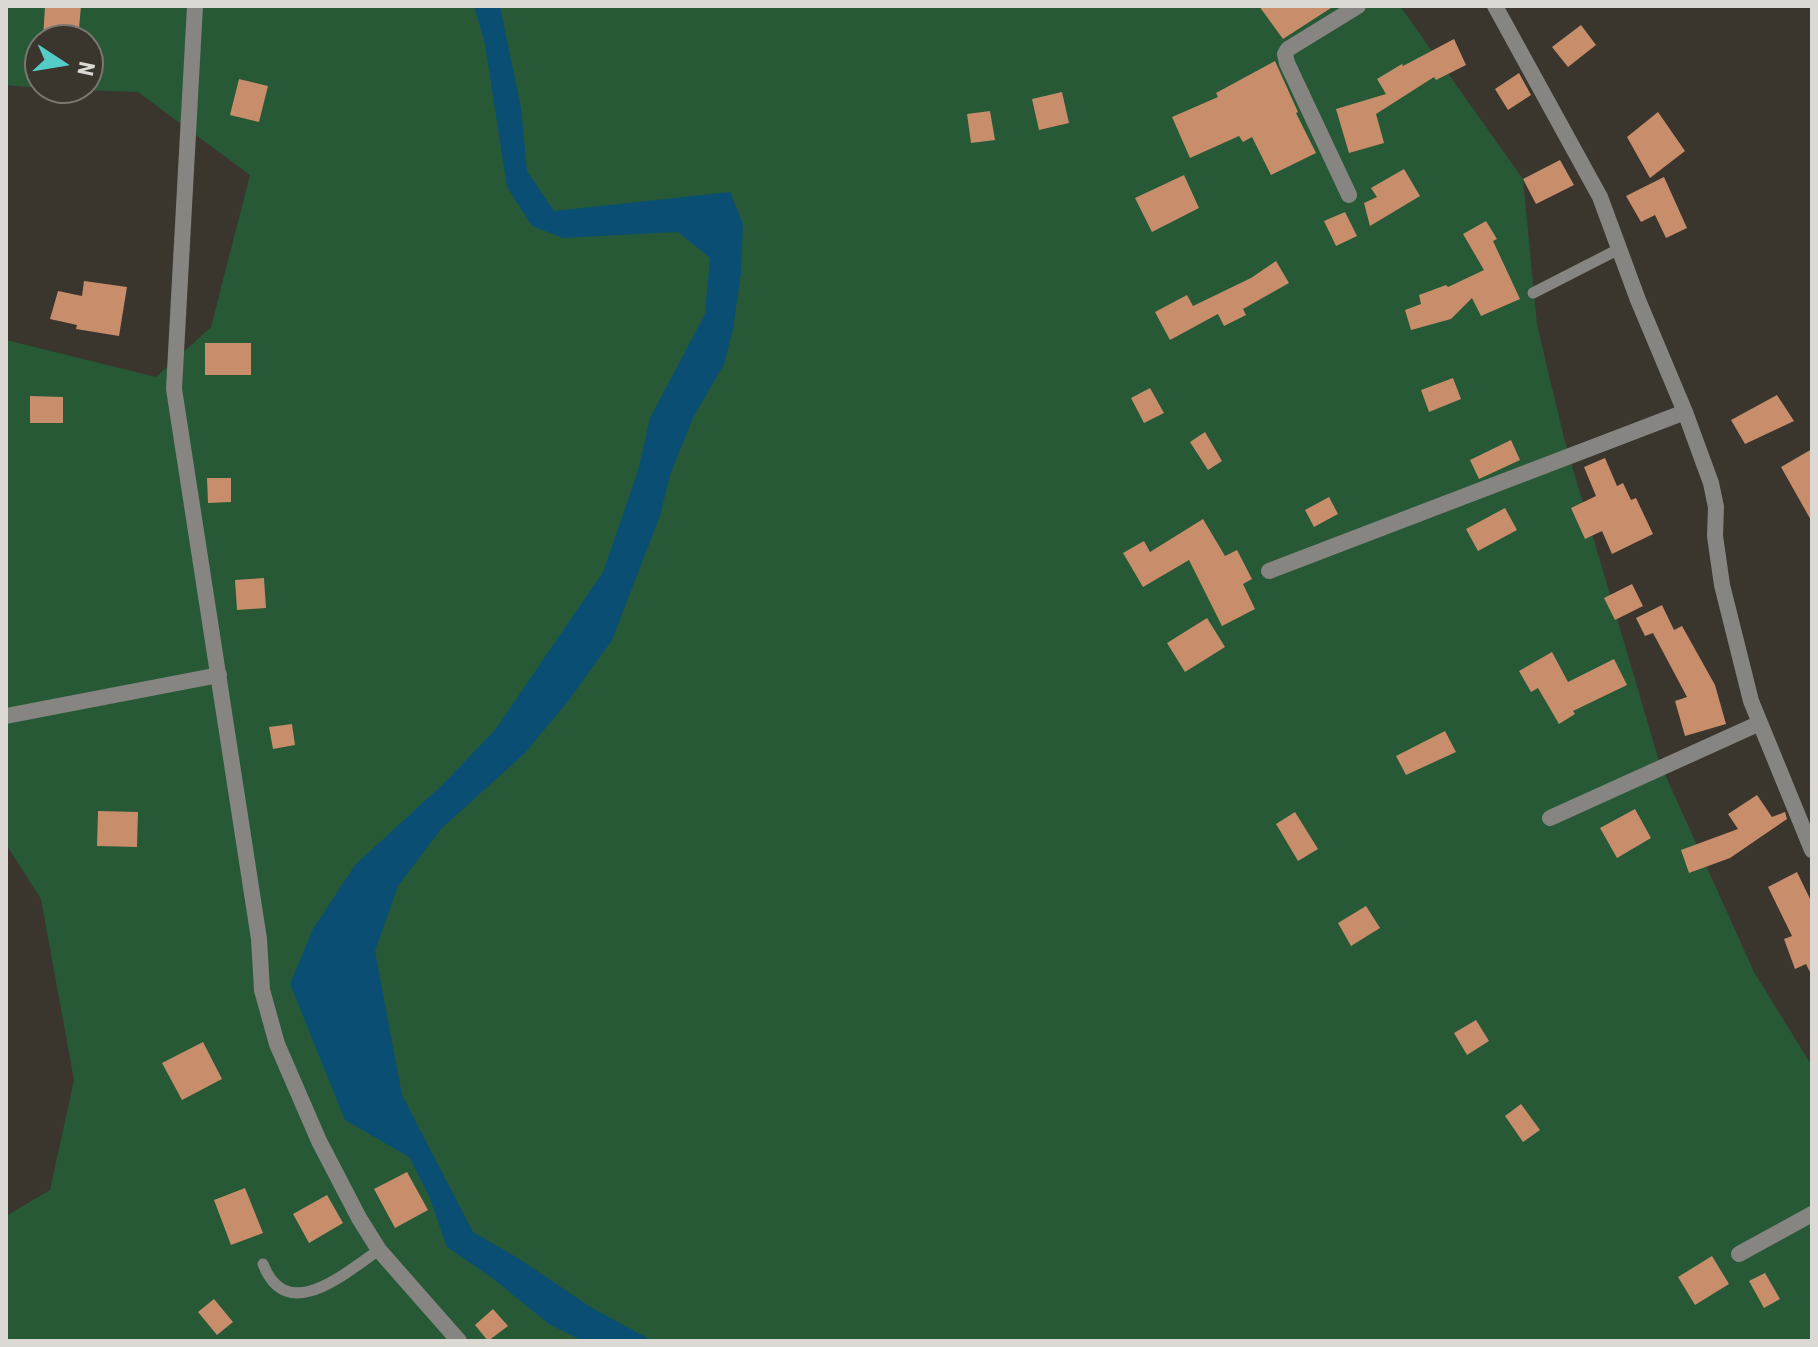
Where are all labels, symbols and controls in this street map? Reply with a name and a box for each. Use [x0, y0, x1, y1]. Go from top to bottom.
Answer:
north arrow [24, 24, 104, 104]
text: N [72, 59, 100, 78]

